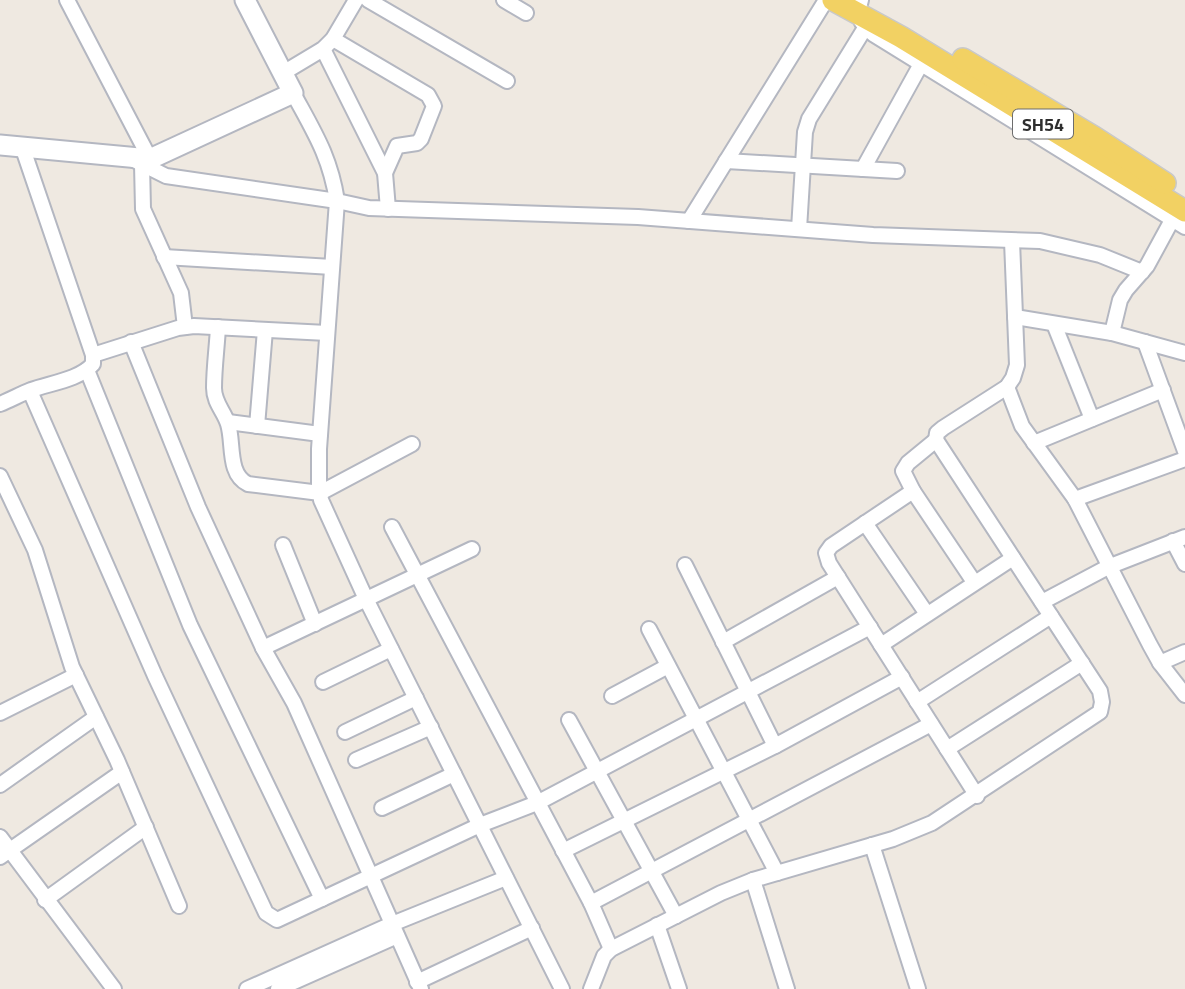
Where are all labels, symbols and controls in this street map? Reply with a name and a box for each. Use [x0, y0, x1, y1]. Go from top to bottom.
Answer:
road number: SH54 [1013, 110, 1073, 139]

